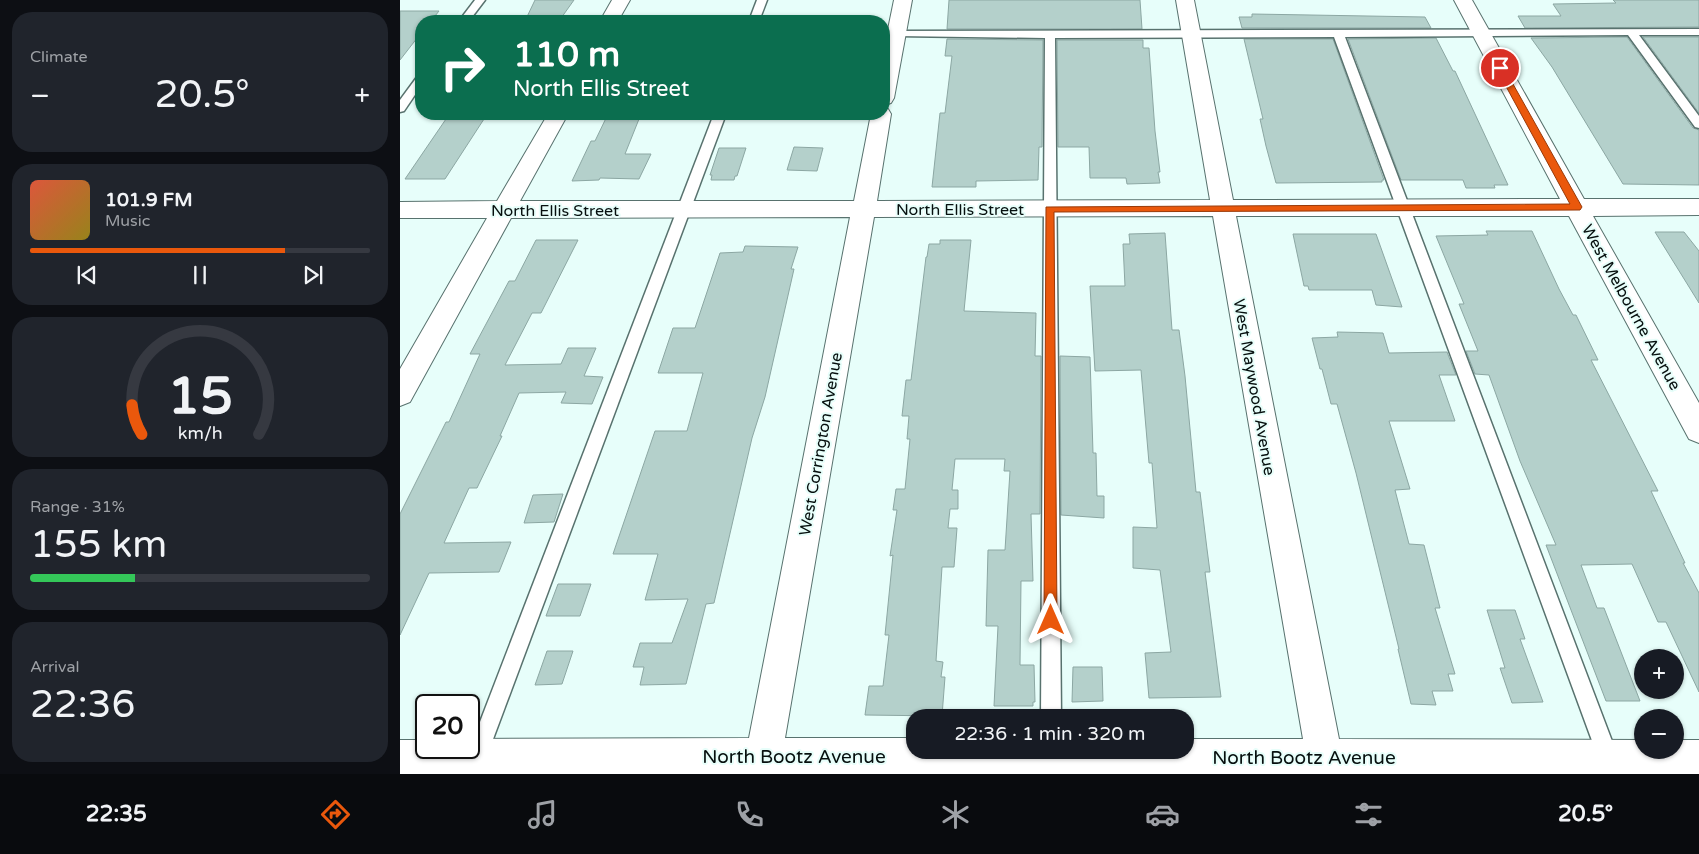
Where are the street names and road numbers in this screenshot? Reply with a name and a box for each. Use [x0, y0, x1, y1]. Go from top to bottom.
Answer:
street label: North Ellis Street [896, 200, 1024, 220]
street label: North Ellis Street [491, 201, 619, 221]
street label: West Melbourne Avenue [1577, 221, 1685, 394]
street label: West Maywood Avenue [1229, 297, 1279, 477]
street label: West Corrington Avenue [795, 351, 847, 537]
street label: North Bootz Avenue [702, 746, 886, 768]
street label: North Bootz Avenue [1212, 747, 1396, 769]

